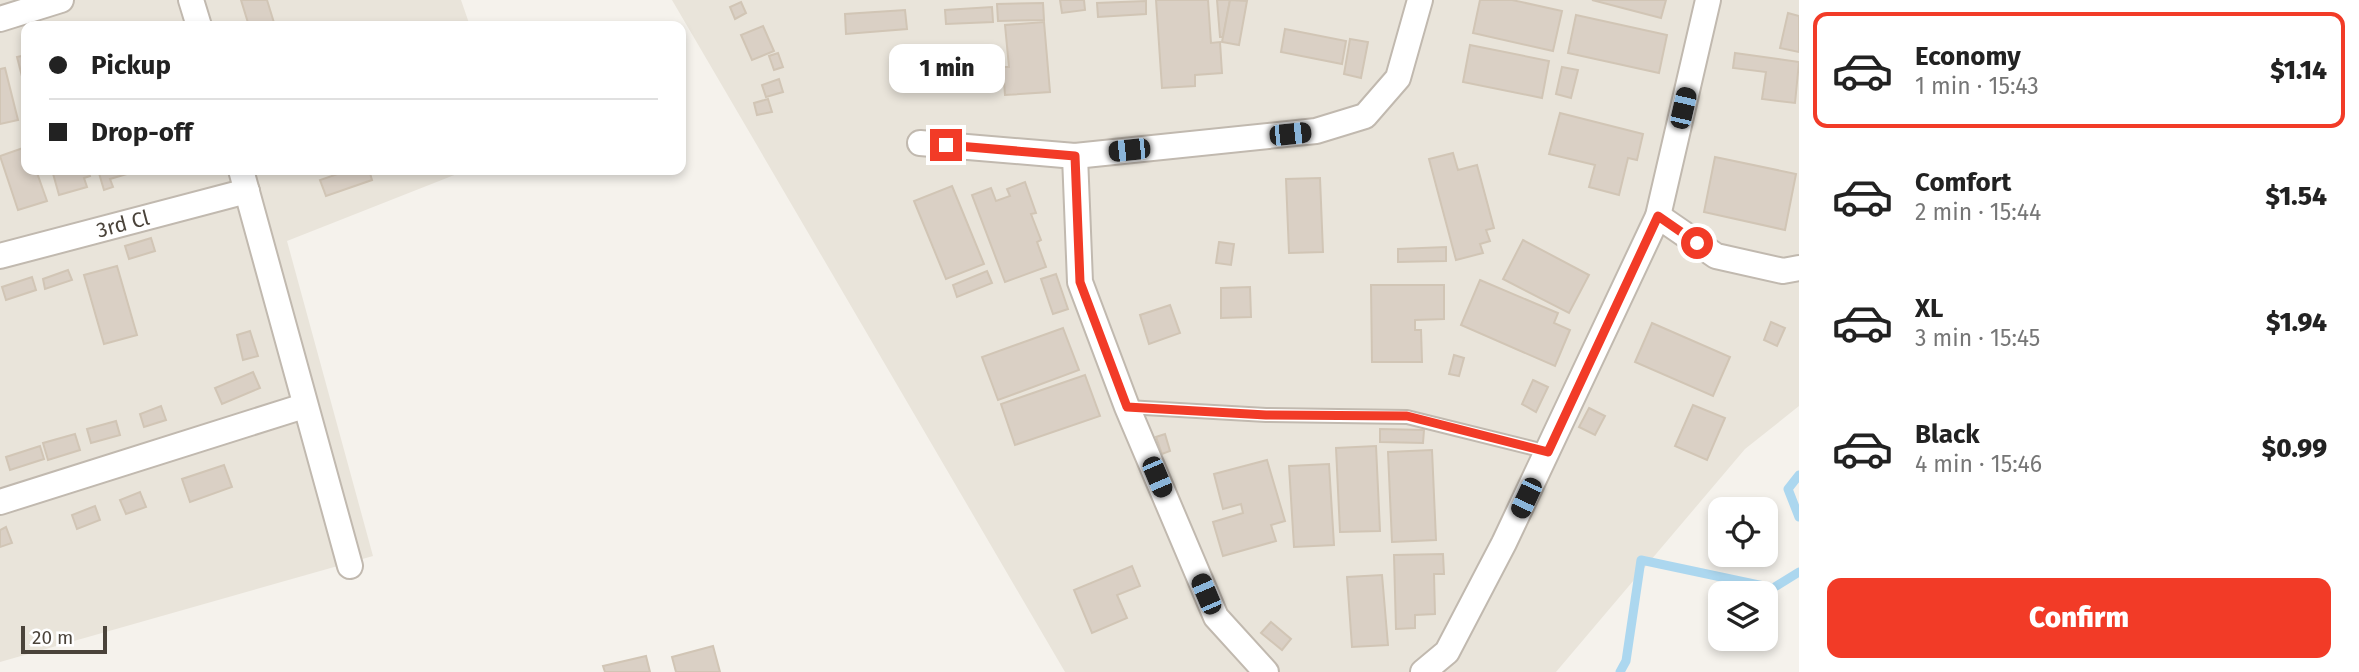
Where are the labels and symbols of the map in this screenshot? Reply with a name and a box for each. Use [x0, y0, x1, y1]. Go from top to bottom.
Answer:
callout: 1 min [888, 44, 1004, 92]
car [1669, 85, 1698, 131]
car [1269, 121, 1312, 147]
route end [930, 129, 962, 161]
car [1108, 137, 1151, 163]
street label: 3rd Cl [94, 204, 152, 244]
route start [1681, 227, 1713, 259]
car [1140, 454, 1175, 500]
car [1508, 475, 1545, 521]
car [1189, 571, 1224, 617]
scale bar [21, 623, 107, 655]

